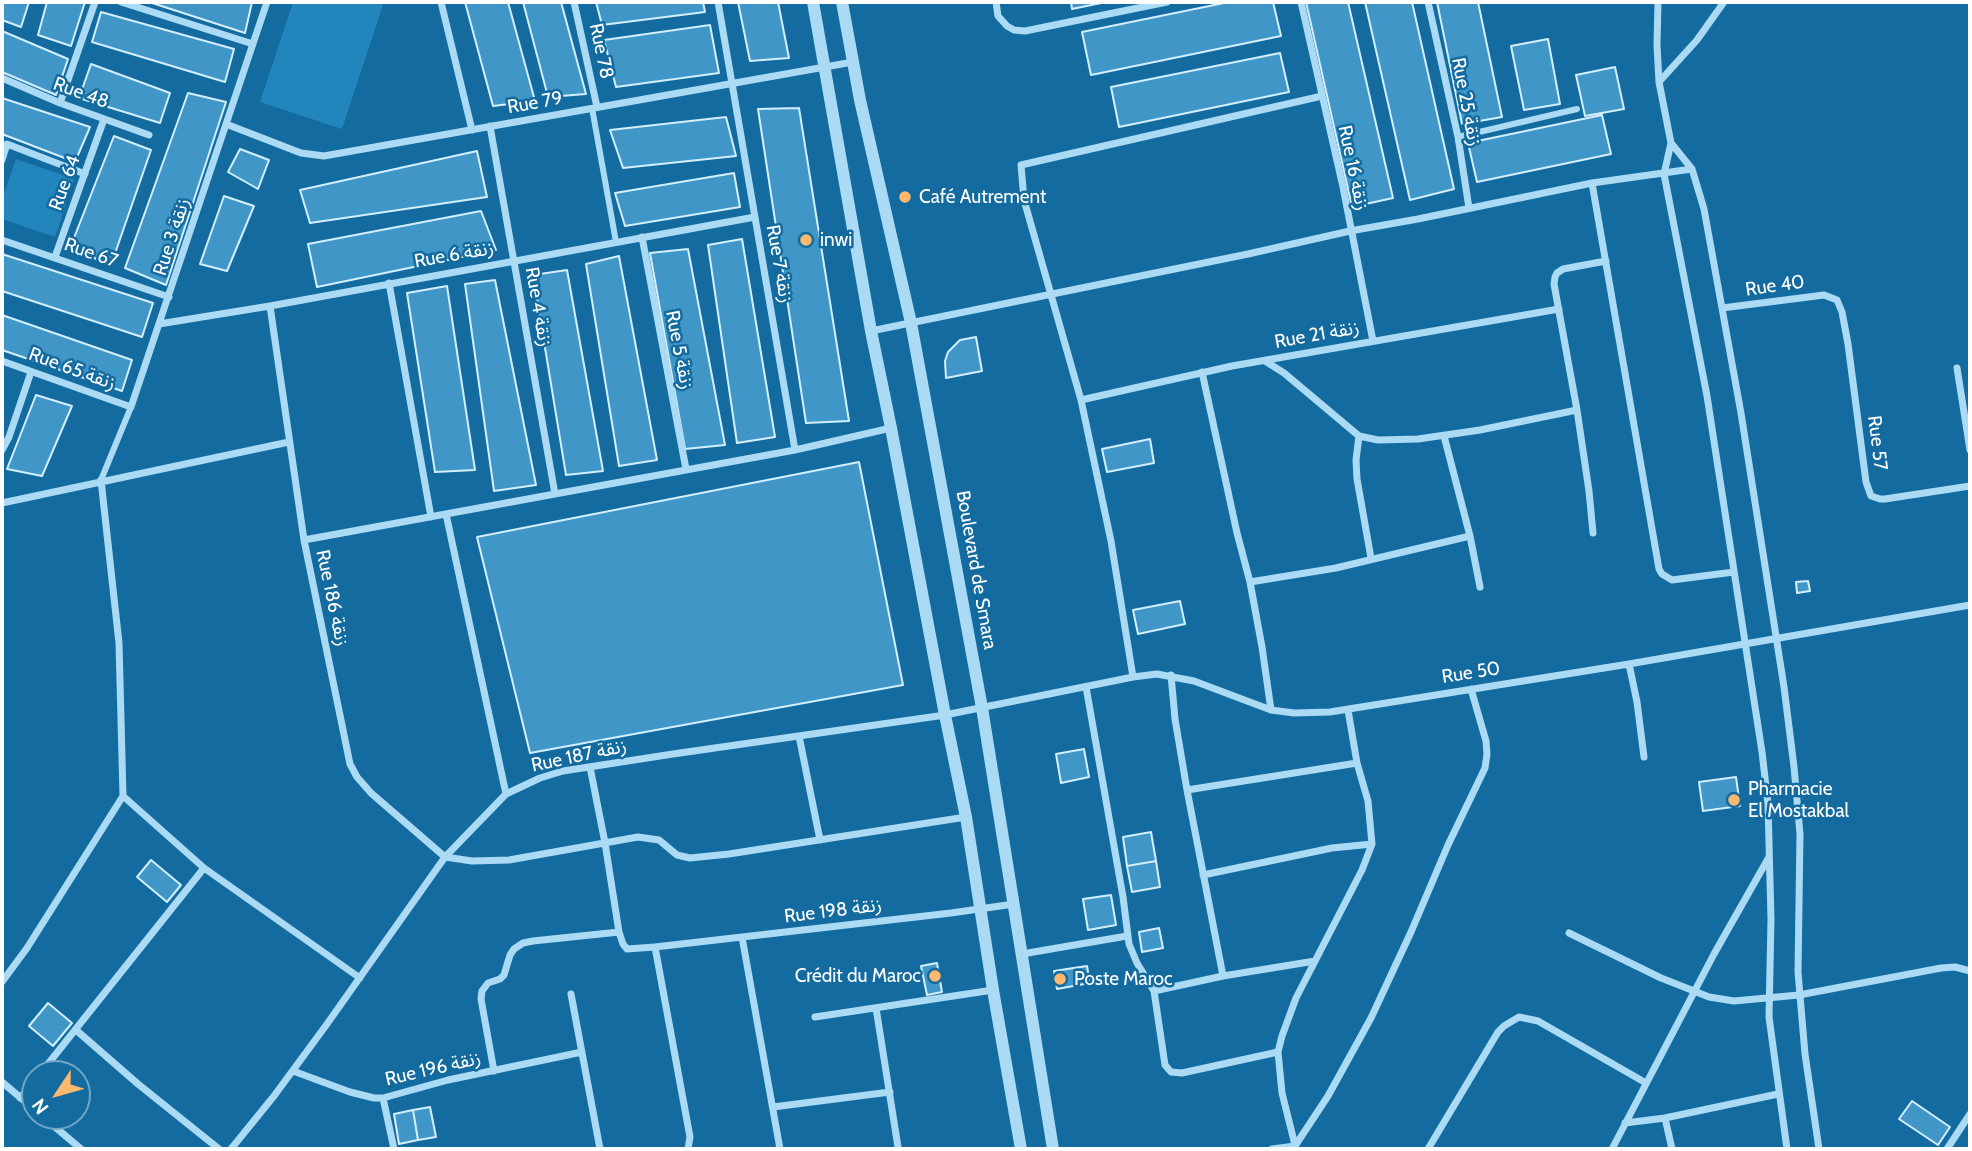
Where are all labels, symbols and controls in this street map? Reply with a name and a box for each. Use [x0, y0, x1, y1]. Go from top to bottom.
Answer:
street label: Rue 78 [584, 21, 618, 81]
street label: Rue 25 زنقة [1446, 56, 1486, 148]
street label: Rue 48 [50, 72, 112, 114]
street label: Rue 79 [506, 87, 564, 119]
street label: Rue 16 زنقة [1333, 123, 1373, 213]
street label: Rue 64 [45, 152, 85, 214]
place label: Café Autrement [919, 186, 1046, 208]
marker: Café Autrement [897, 189, 913, 205]
street label: Rue 3 زنقة [149, 195, 195, 279]
street label: Rue 7 زنقة [761, 223, 797, 305]
place label: inwi [820, 229, 852, 251]
marker: inwi [798, 232, 814, 248]
street label: Rue 67 [61, 233, 121, 273]
street label: Rue 6 زنقة [412, 237, 496, 273]
street label: Rue 4 زنقة [520, 265, 556, 349]
street label: Rue 40 [1744, 271, 1806, 301]
street label: Rue 5 زنقة [660, 309, 698, 391]
street label: Rue 21 زنقة [1273, 316, 1361, 354]
street label: Rue 65 زنقة [25, 343, 119, 395]
street label: Rue 57 [1862, 414, 1892, 472]
street label: Boulevard de Smara [951, 489, 1001, 651]
street label: Rue 186 زنقة [311, 548, 353, 648]
street label: Rue 50 [1440, 657, 1502, 689]
street label: Rue 187 زنقة [529, 735, 629, 777]
place label: Pharmacie El Mostakbal [1748, 778, 1849, 822]
marker: Pharmacie El Mostakbal [1726, 792, 1742, 808]
street label: Rue 198 زنقة [783, 894, 883, 928]
place label: Crédit du Maroc [795, 965, 921, 987]
marker: Crédit du Maroc [927, 968, 943, 984]
place label: Poste Maroc [1074, 968, 1173, 990]
marker: Poste Maroc [1052, 971, 1068, 987]
street label: Rue 196 زنقة [383, 1047, 483, 1091]
north arrow [21, 1060, 91, 1130]
text: N [27, 1094, 53, 1119]

